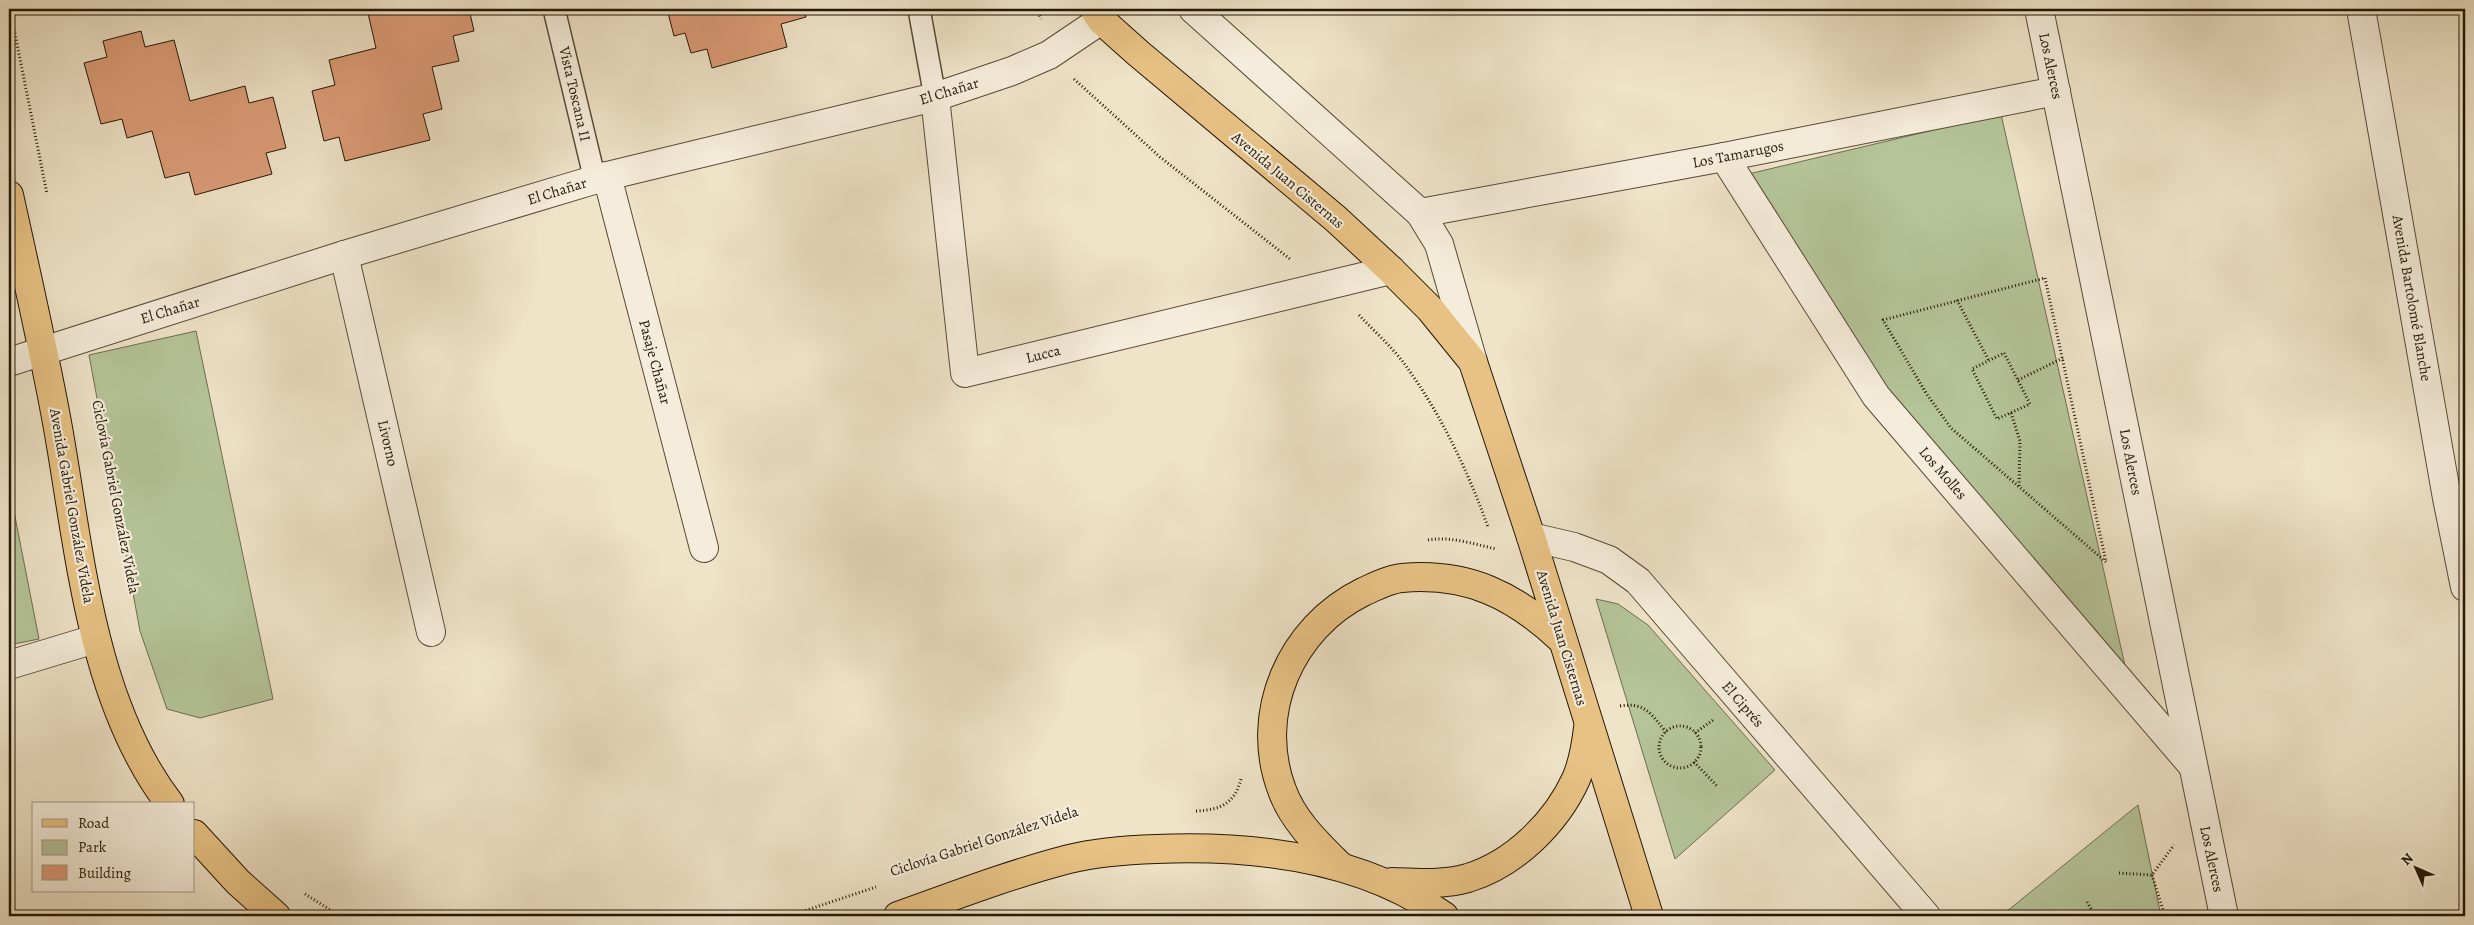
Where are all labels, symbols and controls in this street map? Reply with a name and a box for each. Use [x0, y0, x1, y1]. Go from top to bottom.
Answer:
street label: Los Alerces [2034, 31, 2068, 101]
street label: Vista Toscana II [554, 44, 596, 143]
street label: El Chañar [917, 72, 981, 109]
street label: Avenida Juan Cisternas [1227, 126, 1348, 233]
street label: Los Tamarugos [1691, 135, 1785, 173]
street label: El Chañar [525, 172, 589, 209]
street label: Avenida Bartolomé Blanche [2387, 212, 2437, 383]
street label: El Chañar [138, 291, 202, 328]
street label: Pasaje Chañar [634, 317, 676, 407]
street label: Lucca [1024, 340, 1062, 368]
street label: Ciclovía Gabriel González Videla [87, 398, 145, 596]
street label: Avenida Gabriel González Videla [45, 406, 99, 605]
street label: Livorno [373, 418, 403, 468]
street label: Los Alerces [2115, 427, 2147, 497]
street label: Los Molles [1914, 442, 1972, 504]
street label: Avenida Juan Cisternas [1532, 567, 1592, 708]
street label: El Ciprés [1717, 677, 1769, 731]
street label: Ciclovía Gabriel González Videla [887, 801, 1081, 881]
legend [32, 802, 195, 892]
text: Road [78, 813, 110, 833]
street label: Los Alerces [2195, 824, 2229, 894]
text: Park [78, 837, 107, 857]
north arrow [2392, 842, 2442, 892]
text: N [2397, 849, 2417, 869]
text: Building [78, 863, 131, 883]

